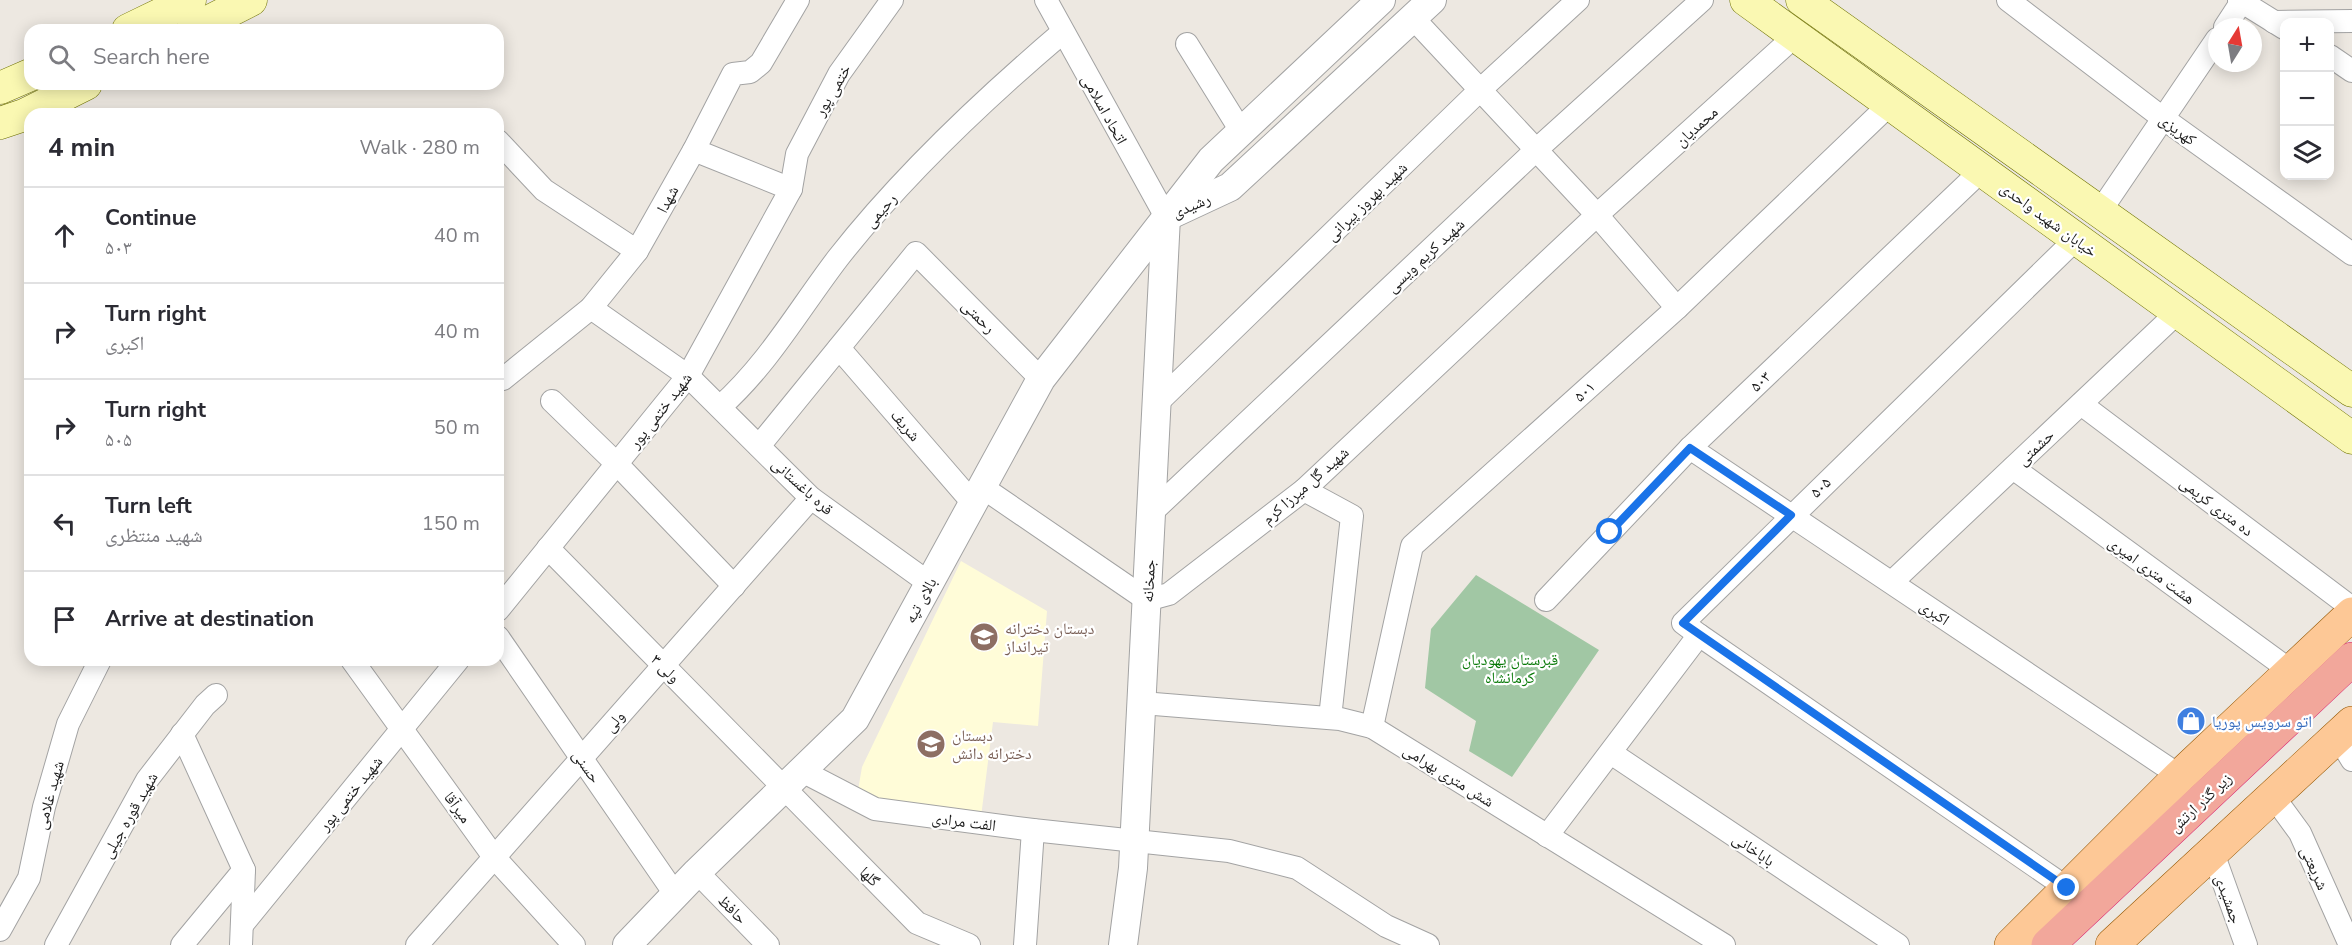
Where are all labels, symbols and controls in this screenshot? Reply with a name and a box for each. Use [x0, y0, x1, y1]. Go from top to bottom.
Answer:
north arrow [2208, 18, 2262, 72]
map controls [2280, 18, 2334, 180]
button: + [2280, 18, 2334, 72]
search box [24, 24, 504, 90]
icon: search [45, 41, 78, 74]
text: Search here [93, 42, 210, 72]
street label: ختمی پور [809, 60, 857, 121]
street label: اتحاد اسلامی [1076, 70, 1132, 149]
button: − [2280, 72, 2334, 126]
street label: محمدیان [1670, 101, 1723, 152]
street label: کهریزی [2154, 109, 2201, 151]
button: layers [2280, 126, 2334, 180]
text: 4 min [48, 130, 115, 165]
text: Walk · 280 m [360, 134, 480, 161]
street label: شهید بهروز پیرانی [1321, 157, 1412, 246]
street label: خیابان شهید واحدی [1995, 177, 2101, 262]
street label: شهدا [652, 182, 684, 217]
street label: رشیدی [1169, 188, 1214, 224]
street label: رحیمی [859, 189, 902, 233]
text: Continue [105, 203, 196, 233]
street label: شهید کریم ویسی [1382, 214, 1470, 298]
icon: ahead [48, 219, 81, 252]
text: 40 m [434, 222, 480, 249]
text: ۵۰۳ [105, 234, 132, 261]
street label: رحمتی [956, 295, 1000, 339]
text: Turn right [105, 299, 206, 329]
icon: right [48, 315, 81, 348]
text: 40 m [434, 318, 480, 345]
text: اکبری [105, 330, 144, 357]
street label: ۵۰۳ [1745, 366, 1776, 397]
street label: شهید ختمی پور [624, 368, 697, 454]
street label: ۵۰۱ [1569, 376, 1600, 407]
text: Turn right [105, 395, 206, 425]
street label: شریف [885, 405, 925, 446]
icon: right [48, 411, 81, 444]
text: 50 m [434, 414, 480, 441]
street label: حشمتی [2012, 425, 2059, 471]
text: ۵۰۵ [105, 426, 132, 453]
street label: شهید گل میرزا کرم [1257, 442, 1354, 530]
street label: قره باغستانی [767, 453, 838, 520]
street label: ۵۰۵ [1805, 472, 1836, 503]
street label: ده متری کریمی [2175, 472, 2258, 542]
text: Turn left [105, 491, 192, 521]
icon: left [48, 507, 81, 540]
text: 150 m [422, 510, 480, 537]
route start [1596, 518, 1622, 544]
text: شهید منتظری [105, 522, 203, 549]
street label: هشت متری امیری [2103, 532, 2199, 610]
street label: جمخانه [1137, 559, 1161, 603]
street label: بالای تپه [899, 574, 942, 627]
street label: اکبری [1915, 595, 1954, 631]
icon: arrive [48, 603, 81, 636]
text: Arrive at destination [105, 604, 314, 634]
place label: دبستان دخترانه تیرانداز [1004, 618, 1094, 658]
school or university icon: دبستان دخترانه تیرانداز [968, 621, 1000, 653]
street label: ولی ۳ [646, 649, 685, 688]
park label: قبرستان یهودیان کرمانشاه [1462, 649, 1558, 689]
shop icon: اتو سرویس پوریا [2175, 705, 2207, 737]
street label: ولی [599, 706, 630, 737]
place label: اتو سرویس پوریا [2212, 711, 2312, 733]
place label: دبستان دخترانه دانش [952, 725, 1032, 765]
school or university icon: دبستان دخترانه دانش [915, 728, 947, 760]
street label: شش متری بهرامی [1399, 739, 1498, 813]
street label: حسنی [567, 745, 606, 788]
street label: شهید ختمی پور [313, 751, 388, 837]
street label: شهید غلامی [30, 758, 70, 832]
street label: شهید قوره جیلی [96, 768, 163, 863]
street label: زیر گذر ارتش [2164, 768, 2237, 838]
street label: میرآقا [438, 787, 476, 828]
street label: الفت مرادی [930, 807, 997, 837]
street label: باباخانی [1728, 828, 1779, 872]
street label: شریعتی [2295, 843, 2333, 894]
street label: گلها [854, 862, 885, 892]
street label: جمشیدی [2209, 872, 2247, 927]
route end [2053, 874, 2079, 900]
street label: حافظ [713, 890, 752, 929]

